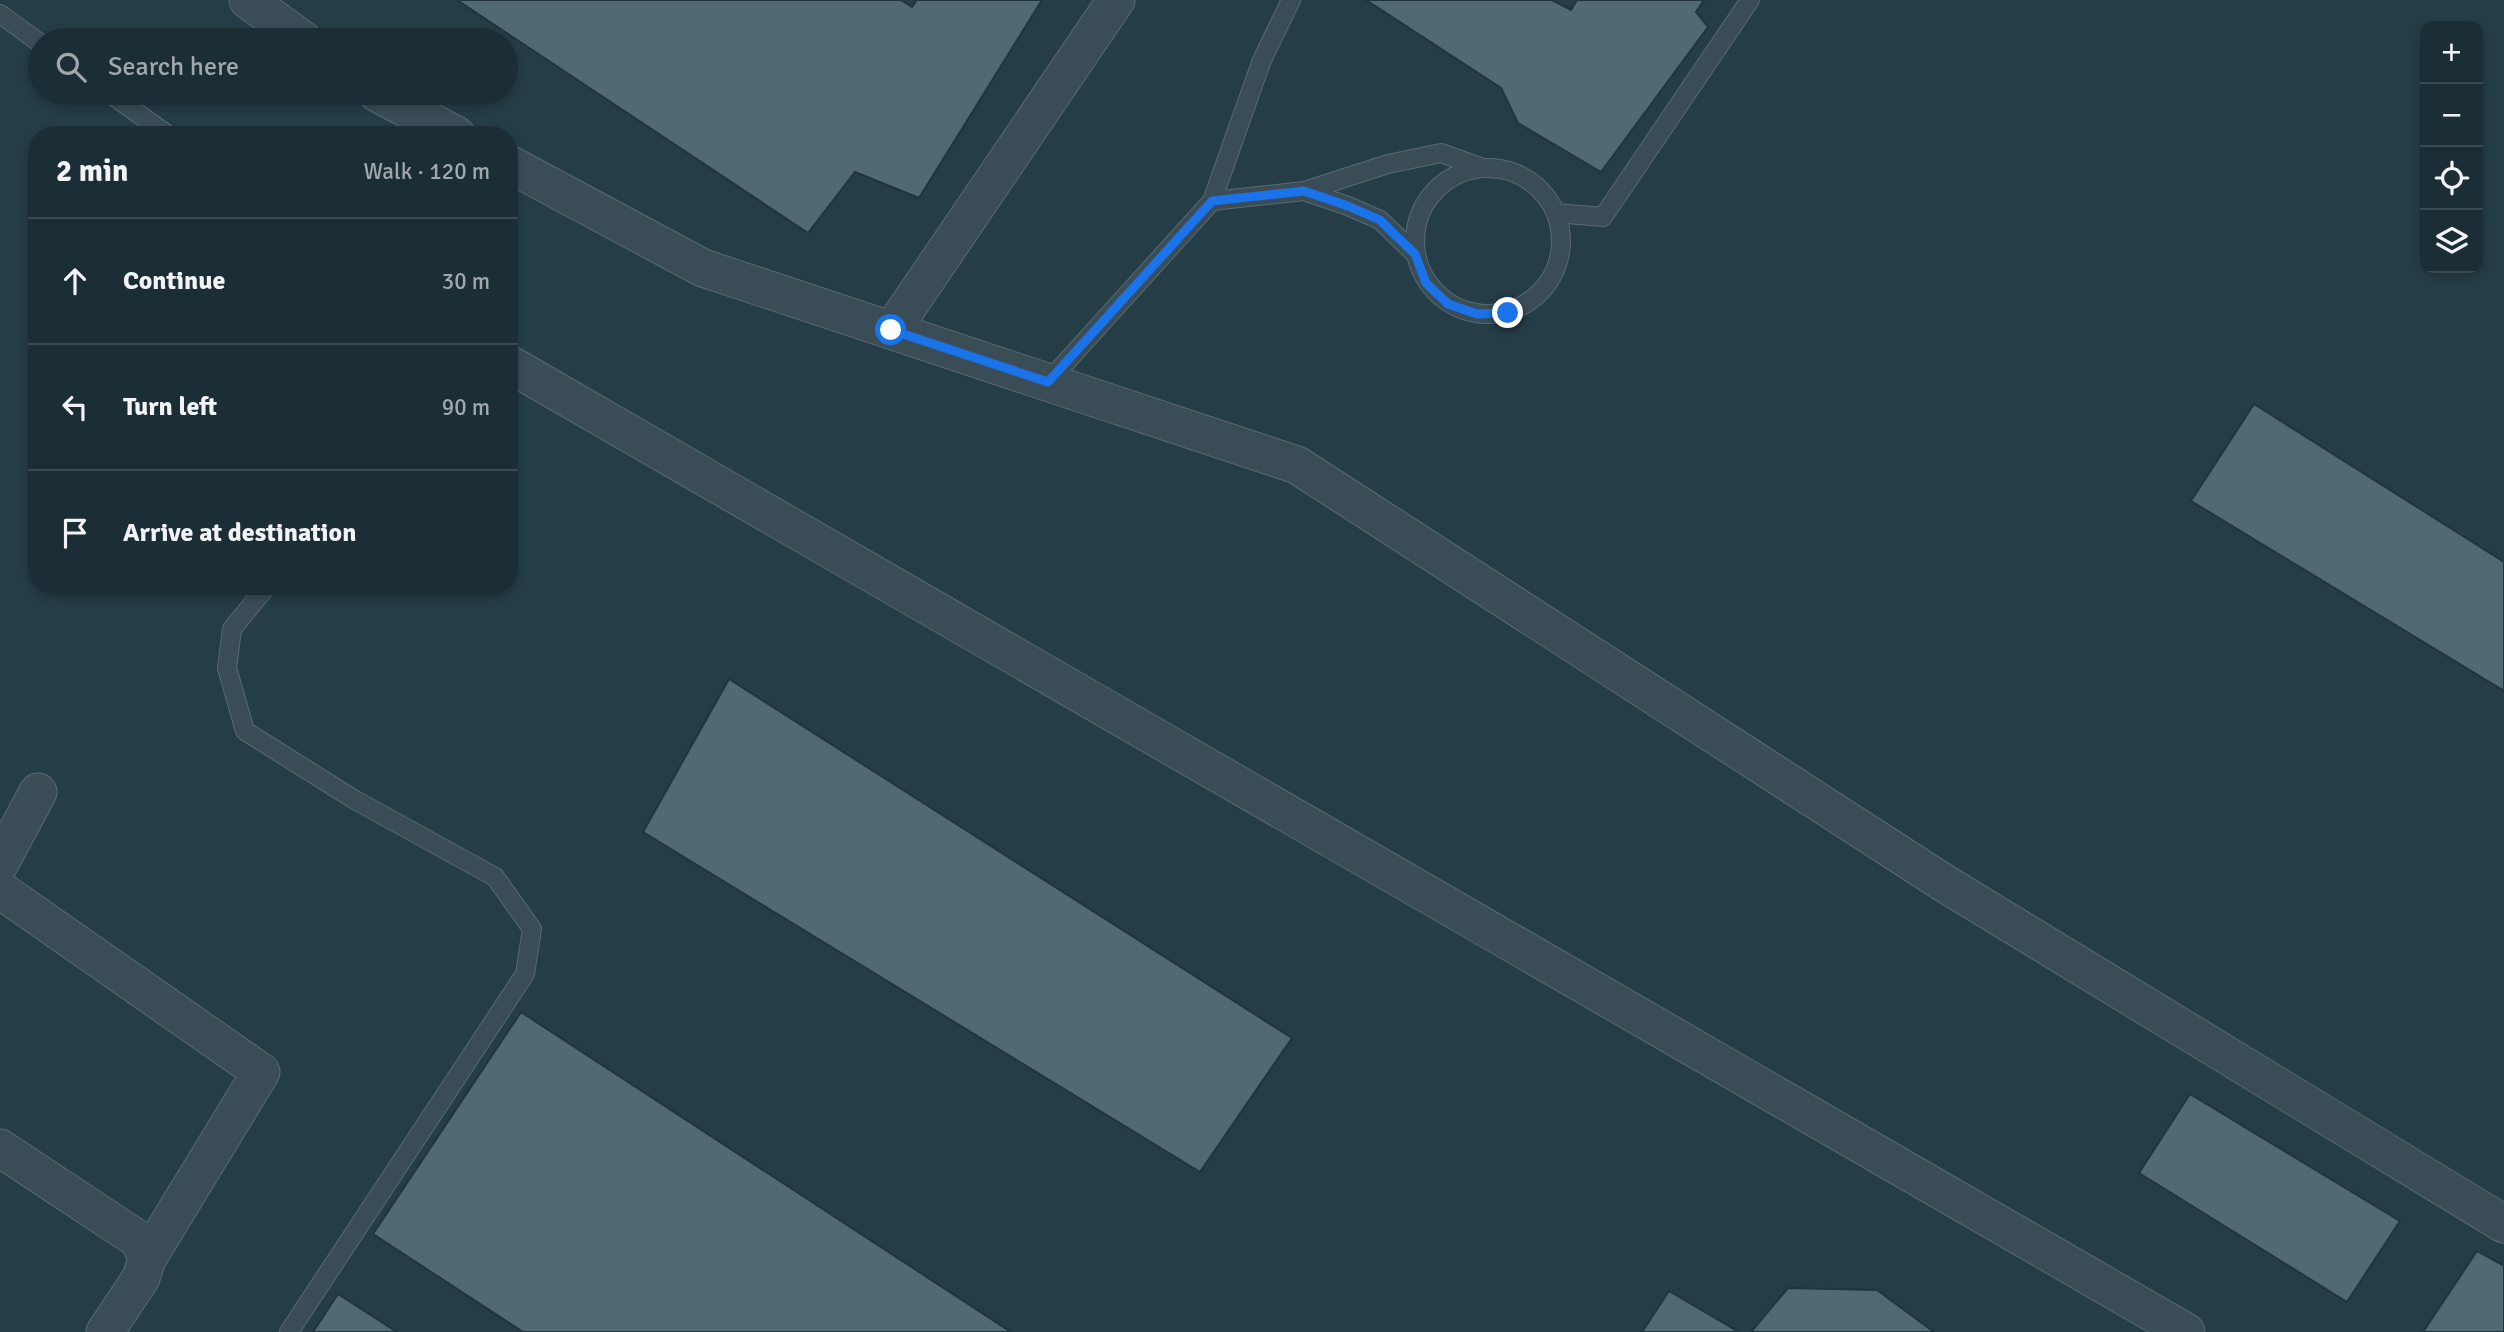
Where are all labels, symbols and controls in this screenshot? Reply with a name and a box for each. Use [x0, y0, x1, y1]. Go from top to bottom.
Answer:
map controls [2420, 21, 2483, 273]
button: + [2420, 21, 2483, 84]
search box [28, 28, 518, 105]
icon: search [52, 48, 90, 86]
text: Search here [108, 51, 239, 83]
button: − [2420, 84, 2483, 147]
button: locate [2420, 147, 2483, 210]
text: 2 min [56, 153, 128, 190]
text: Walk · 120 m [364, 157, 490, 186]
button: layers [2420, 210, 2483, 273]
icon: ahead [56, 262, 94, 300]
text: Continue [123, 265, 225, 297]
text: 30 m [442, 267, 490, 296]
route end [1492, 297, 1523, 328]
route start [875, 314, 906, 345]
icon: left [56, 388, 94, 426]
text: Turn left [123, 391, 217, 423]
text: 90 m [442, 393, 490, 422]
icon: arrive [56, 514, 94, 552]
text: Arrive at destination [123, 517, 356, 549]

